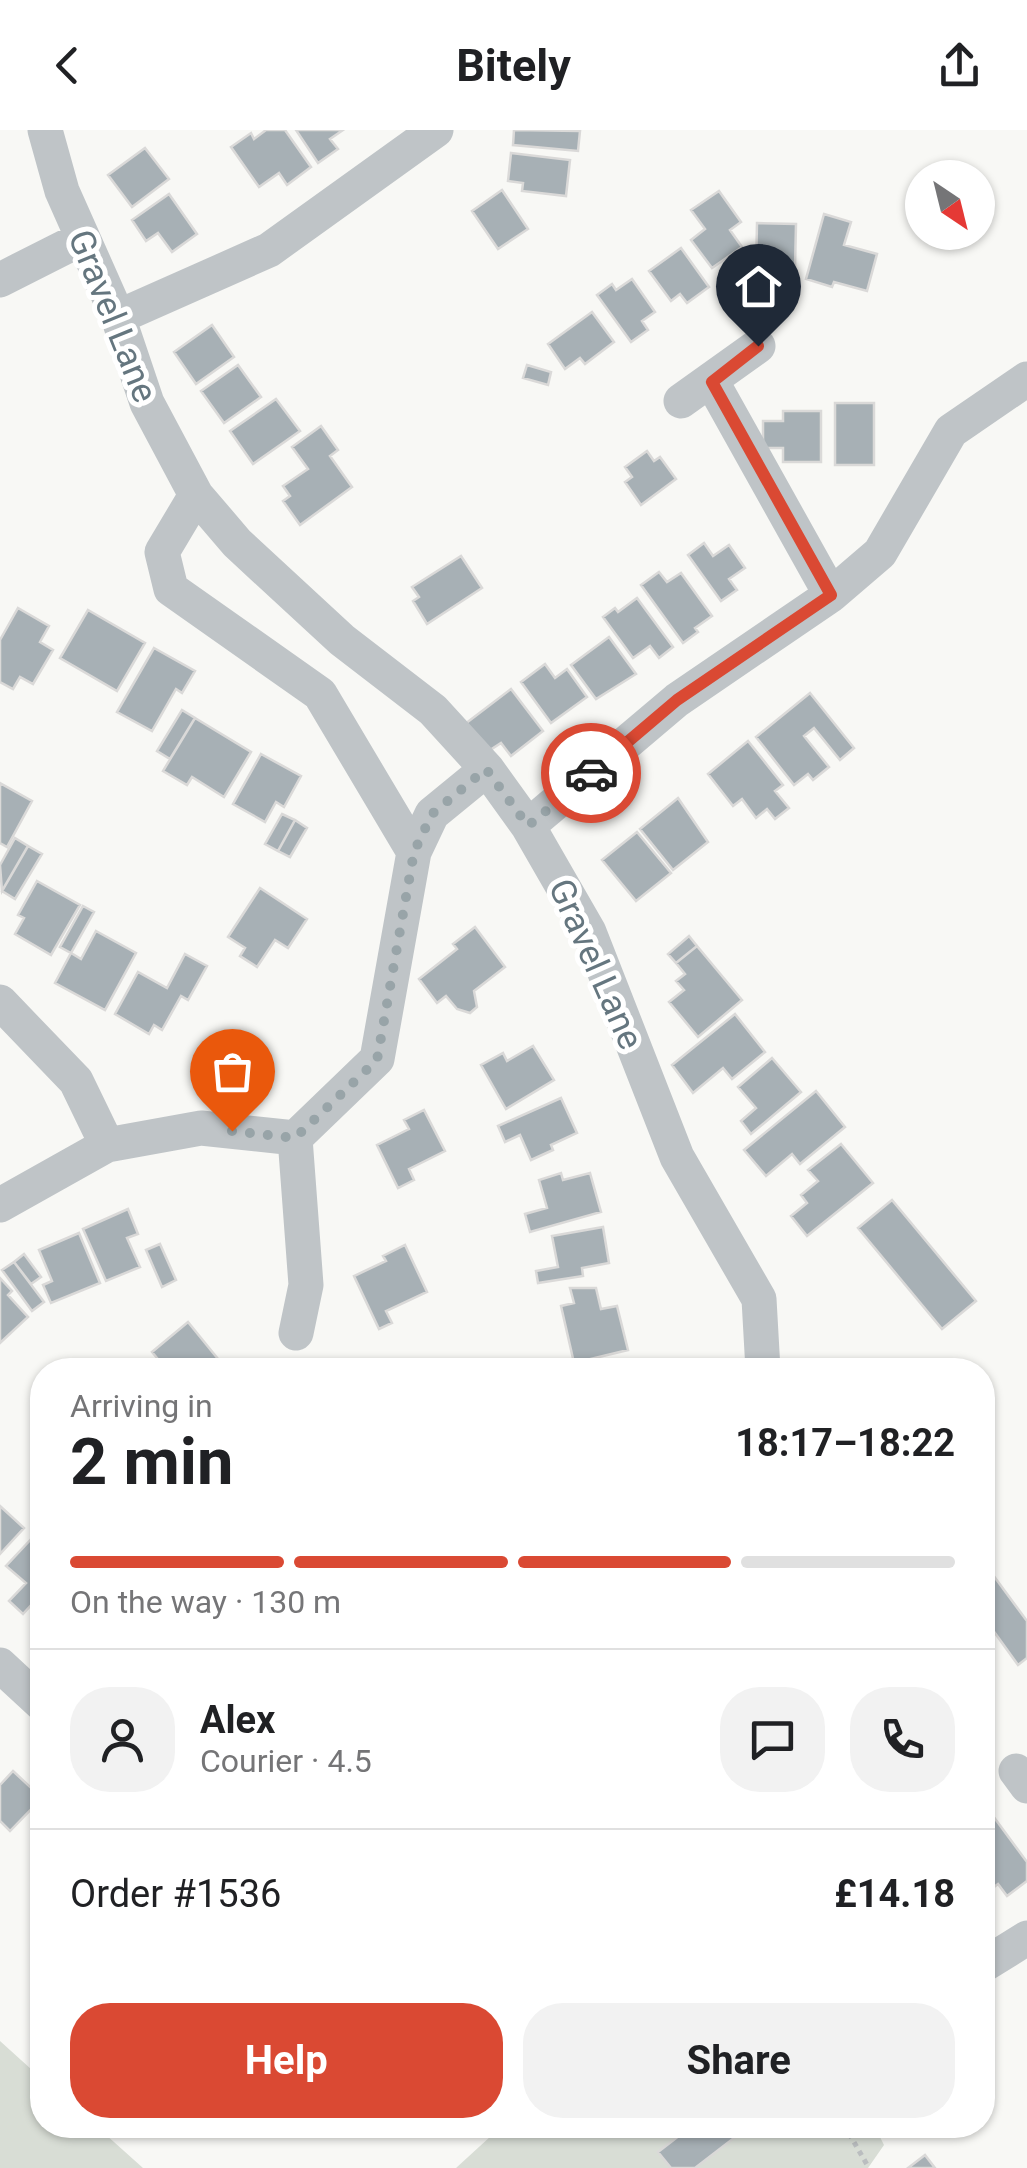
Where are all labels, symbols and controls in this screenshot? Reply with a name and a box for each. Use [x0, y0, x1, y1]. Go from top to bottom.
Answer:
icon: back [40, 38, 95, 93]
icon: share [932, 38, 987, 93]
text: Bitely [456, 39, 571, 92]
north arrow [905, 160, 995, 250]
map controls [905, 160, 995, 250]
street label: Gravel Lane [59, 224, 166, 408]
pin [716, 244, 801, 347]
icon: home [731, 259, 786, 314]
courier [541, 723, 641, 823]
icon: car [564, 746, 619, 801]
street label: Gravel Lane [540, 873, 651, 1056]
pin [190, 1029, 275, 1132]
icon: bag [205, 1044, 260, 1099]
text: Arriving in [70, 1387, 213, 1425]
text: 18:17–18:22 [735, 1421, 955, 1465]
text: 2 min [70, 1424, 233, 1500]
text: On the way · 130 m [70, 1583, 341, 1621]
button: person [70, 1687, 175, 1792]
button: chat [720, 1687, 825, 1792]
button: phone [850, 1687, 955, 1792]
text: Alex [200, 1698, 275, 1742]
text: Courier · 4.5 [200, 1742, 372, 1780]
text: Order #1536 [70, 1872, 281, 1916]
text: £14.18 [834, 1872, 955, 1916]
button: Help [70, 2003, 503, 2118]
button: Share [523, 2003, 955, 2118]

